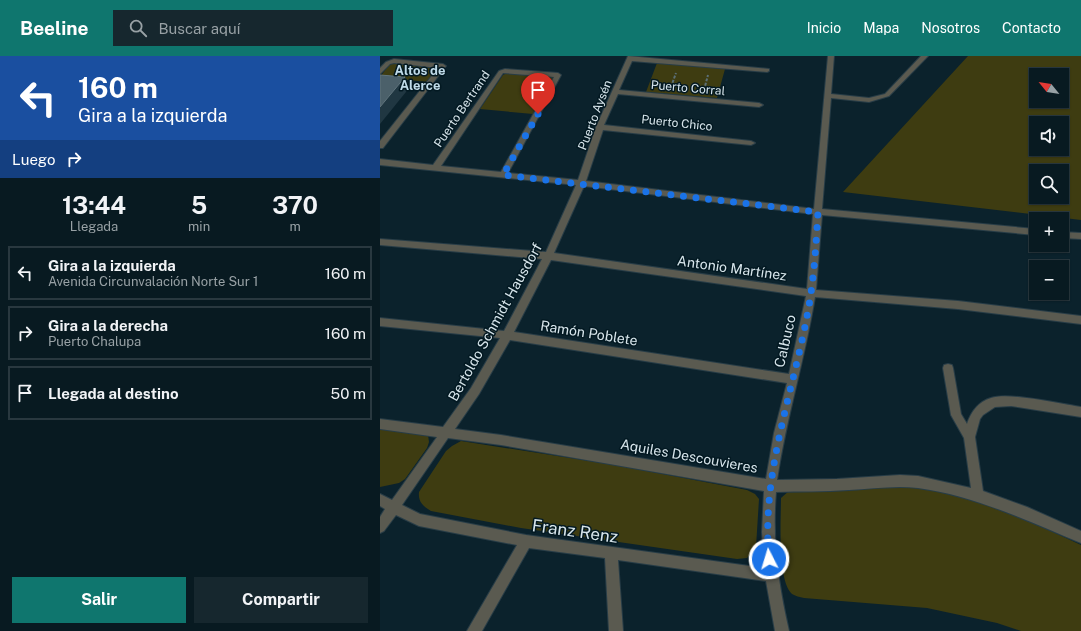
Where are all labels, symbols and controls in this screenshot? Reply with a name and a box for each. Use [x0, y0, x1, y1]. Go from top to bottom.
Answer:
search box [113, 10, 393, 46]
text: Beeline [20, 17, 89, 39]
icon: search [127, 17, 149, 39]
text: Buscar aquí [159, 20, 240, 37]
text: Inicio [807, 20, 841, 36]
text: Mapa [863, 20, 899, 36]
text: Nosotros [921, 20, 980, 36]
text: Contacto [1002, 20, 1061, 36]
district label: Altos de Alerce [395, 63, 445, 93]
street label: Puerto Bertrand [431, 68, 493, 150]
north arrow [1029, 68, 1069, 108]
map controls [1029, 68, 1069, 300]
text: 160 m [78, 71, 158, 104]
icon: left [12, 72, 64, 124]
pin [521, 73, 555, 114]
street label: Puerto Aysén [575, 78, 615, 152]
street label: Puerto Corral [650, 78, 726, 98]
icon: arrive [527, 79, 549, 101]
text: Gira a la izquierda [78, 105, 227, 126]
street label: Puerto Chico [641, 112, 713, 134]
button: sound [1029, 116, 1069, 156]
icon: right [63, 148, 85, 170]
text: Luego [12, 151, 55, 168]
button: search [1029, 164, 1069, 204]
text: 13:44 [62, 191, 126, 219]
text: 5 [191, 191, 207, 219]
text: 370 [272, 191, 318, 219]
button: + [1029, 212, 1069, 252]
text: Llegada [70, 219, 118, 234]
text: min [188, 219, 210, 234]
text: m [289, 219, 301, 234]
street label: Bertoldo Schmidt Hausdorf [445, 240, 545, 404]
street label: Antonio Martínez [676, 252, 788, 284]
text: Gira a la izquierda [48, 257, 176, 274]
button: − [1029, 260, 1069, 300]
icon: left [14, 262, 36, 284]
text: 160 m [325, 265, 366, 282]
text: Avenida Circunvalación Norte Sur 1 [48, 274, 258, 289]
street label: Calbuco [771, 313, 799, 369]
text: Gira a la derecha [48, 317, 168, 334]
street label: Ramón Poblete [539, 317, 639, 349]
icon: right [14, 322, 36, 344]
text: 160 m [325, 325, 366, 342]
text: Puerto Chalupa [48, 334, 141, 349]
icon: arrive [14, 382, 36, 404]
text: Llegada al destino [48, 385, 179, 402]
text: 50 m [331, 385, 366, 402]
street label: Aquiles Descouvieres [619, 436, 759, 476]
street label: Franz Renz [531, 515, 619, 547]
position arrow [748, 538, 790, 580]
button: Salir [12, 577, 186, 623]
button: Compartir [194, 577, 368, 623]

